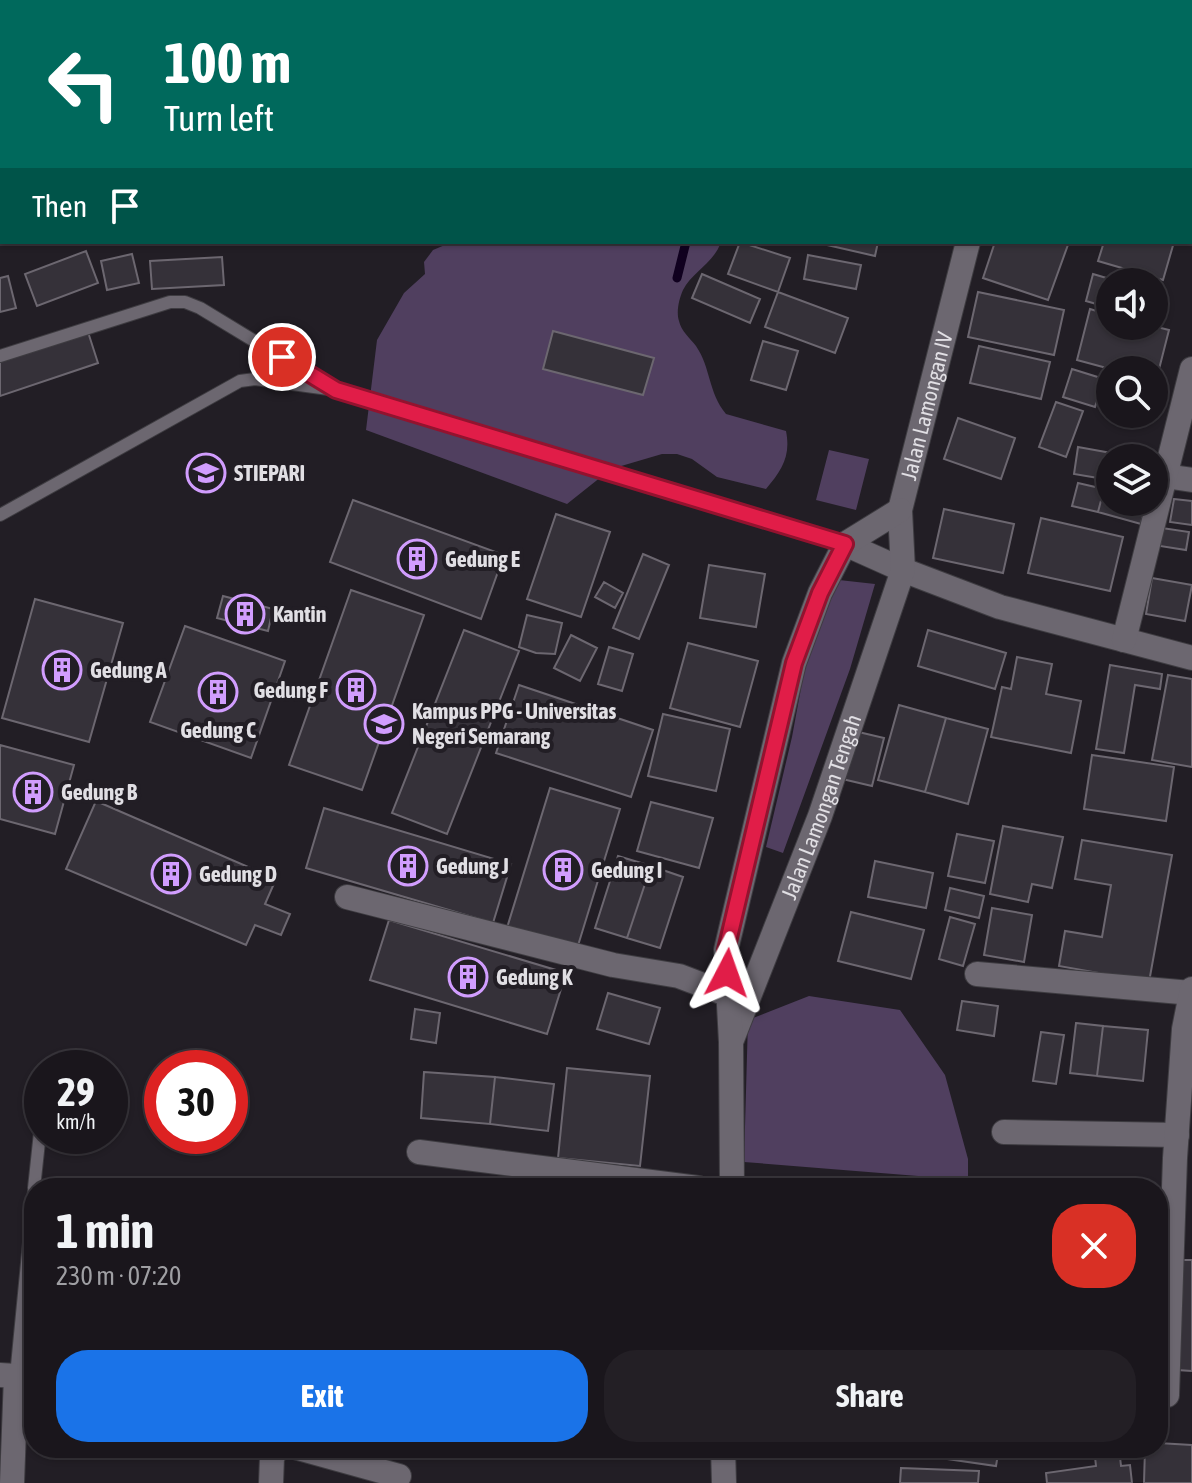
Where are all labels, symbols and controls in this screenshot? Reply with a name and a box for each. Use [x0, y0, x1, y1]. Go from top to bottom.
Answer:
text: 100 m [164, 31, 291, 95]
icon: left [32, 32, 136, 136]
text: Turn left [164, 97, 274, 139]
icon: arrive [103, 184, 147, 228]
text: Then [32, 189, 87, 223]
map controls [1096, 268, 1168, 516]
button: sound [1096, 268, 1168, 340]
pin [248, 323, 316, 391]
street label: Jalan Lamongan IV [895, 329, 958, 483]
icon: arrive [260, 335, 304, 379]
button: search [1096, 356, 1168, 428]
button: layers [1096, 444, 1168, 516]
school or university icon: STIEPARI [185, 452, 227, 494]
place label: STIEPARI [234, 460, 305, 486]
building icon: Gedung E [396, 538, 438, 580]
place label: Gedung E [445, 546, 521, 572]
building icon: Kantin [224, 593, 266, 635]
place label: Kantin [273, 601, 326, 627]
building icon: Gedung A [41, 649, 83, 691]
place label: Gedung A [90, 657, 167, 683]
building icon: Gedung F [335, 669, 377, 711]
building icon: Gedung C [197, 671, 239, 713]
place label: Gedung F [253, 677, 328, 703]
place label: Kampus PPG - Universitas Negeri Semarang [412, 698, 616, 749]
school or university icon: Kampus PPG - Universitas Negeri Semarang [363, 703, 405, 745]
street label: Jalan Lamongan Tengah [776, 711, 866, 903]
place label: Gedung C [180, 717, 256, 743]
building icon: Gedung B [12, 771, 54, 813]
place label: Gedung B [61, 779, 138, 805]
building icon: Gedung J [387, 845, 429, 887]
building icon: Gedung I [542, 849, 584, 891]
building icon: Gedung D [150, 853, 192, 895]
place label: Gedung J [436, 853, 509, 879]
place label: Gedung I [591, 857, 662, 883]
place label: Gedung D [199, 861, 277, 887]
position arrow [685, 931, 769, 1015]
building icon: Gedung K [447, 956, 489, 998]
place label: Gedung K [496, 964, 573, 990]
speed limit sign: 30 [144, 1050, 248, 1154]
text: 29 [57, 1069, 95, 1114]
text: km/h [56, 1110, 96, 1133]
text: 1 min [56, 1203, 154, 1258]
button: close [1052, 1204, 1136, 1288]
text: 230 m · 07:20 [56, 1261, 181, 1291]
button: Exit [56, 1350, 588, 1442]
button: Share [604, 1350, 1136, 1442]

